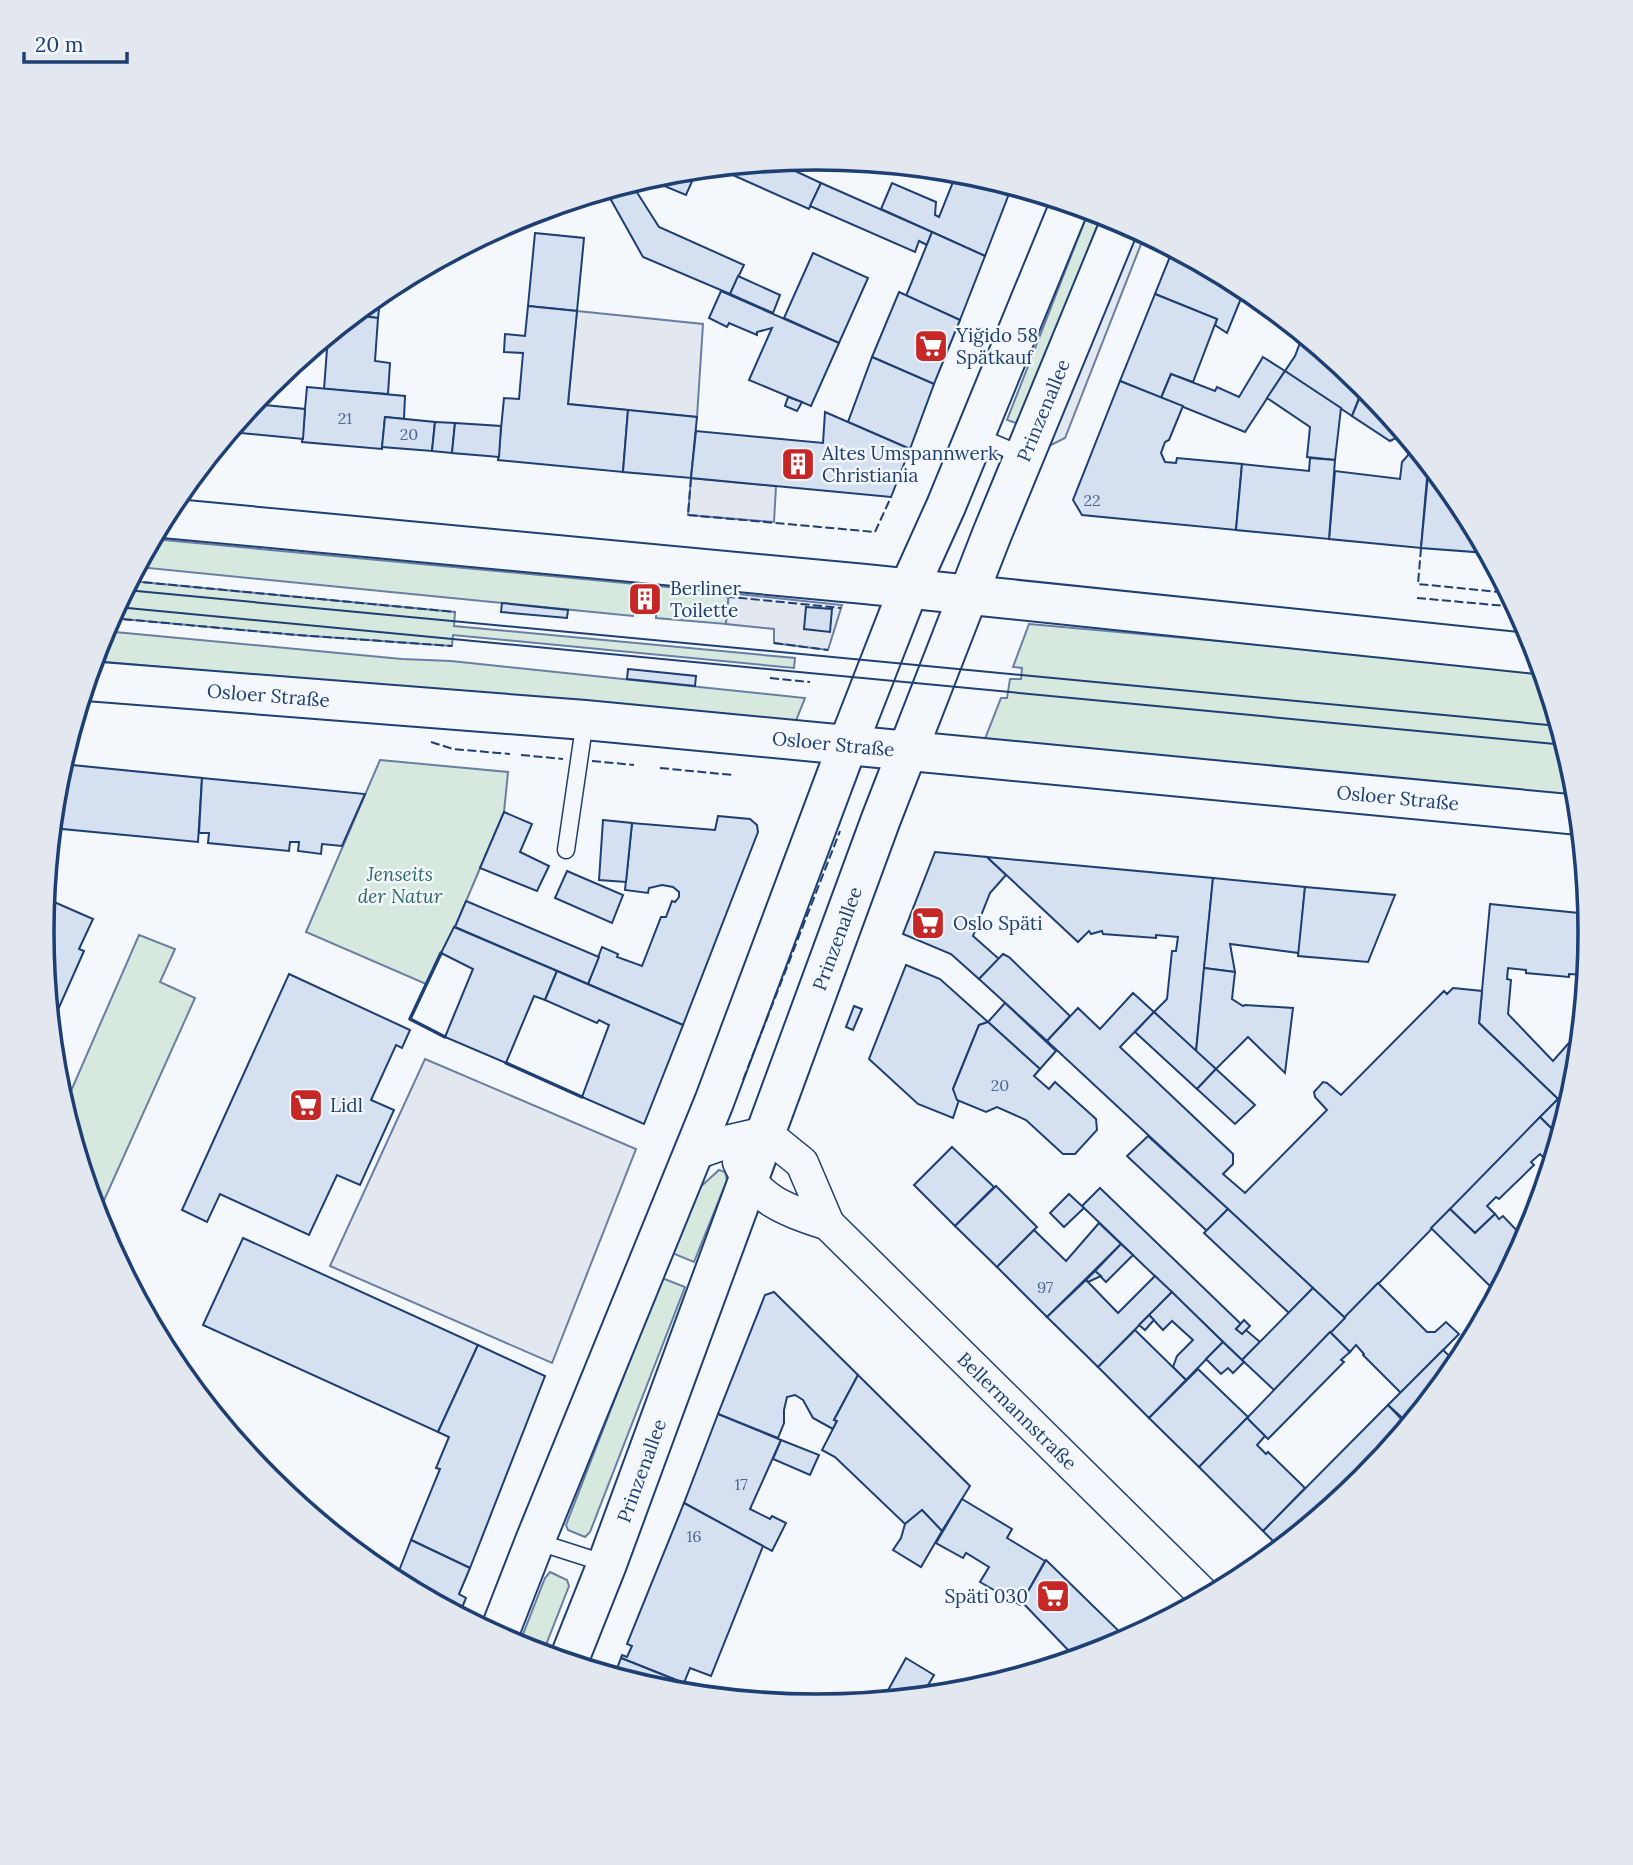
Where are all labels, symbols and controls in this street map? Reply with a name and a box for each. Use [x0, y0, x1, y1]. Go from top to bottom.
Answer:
scale bar [24, 21, 128, 65]
text: 20 m [35, 31, 84, 58]
place label: Yiğido 58 Spätkauf [955, 323, 1038, 369]
supermarket icon: Yiğido 58 Spätkauf [912, 327, 950, 365]
street label: Prinzenallee [1011, 355, 1075, 465]
house number: 21 [338, 408, 352, 428]
house number: 20 [400, 424, 418, 444]
place label: Altes Umspannwerk Christiania [821, 441, 999, 487]
building icon: Altes Umspannwerk Christiania [779, 445, 817, 483]
house number: 22 [1083, 490, 1101, 510]
place label: Berliner Toilette [670, 576, 742, 622]
building icon: Berliner Toilette [626, 580, 664, 618]
street label: Osloer Straße [206, 678, 331, 712]
street label: Osloer Straße [771, 726, 896, 762]
street label: Osloer Straße [1335, 780, 1460, 815]
park label: Jenseits der Natur [358, 862, 443, 908]
street label: Prinzenallee [807, 883, 867, 994]
supermarket icon: Oslo Späti [909, 904, 947, 942]
place label: Oslo Späti [953, 911, 1043, 935]
house number: 20 [991, 1075, 1009, 1095]
supermarket icon: Lidl [287, 1086, 325, 1124]
place label: Lidl [330, 1093, 363, 1117]
house number: 97 [1037, 1277, 1054, 1297]
street label: Bellermannstraße [953, 1347, 1082, 1475]
street label: Prinzenallee [611, 1415, 671, 1526]
house number: 17 [734, 1474, 748, 1494]
house number: 16 [686, 1526, 702, 1546]
supermarket icon: Späti 030 [1034, 1577, 1072, 1615]
place label: Späti 030 [944, 1584, 1028, 1608]

